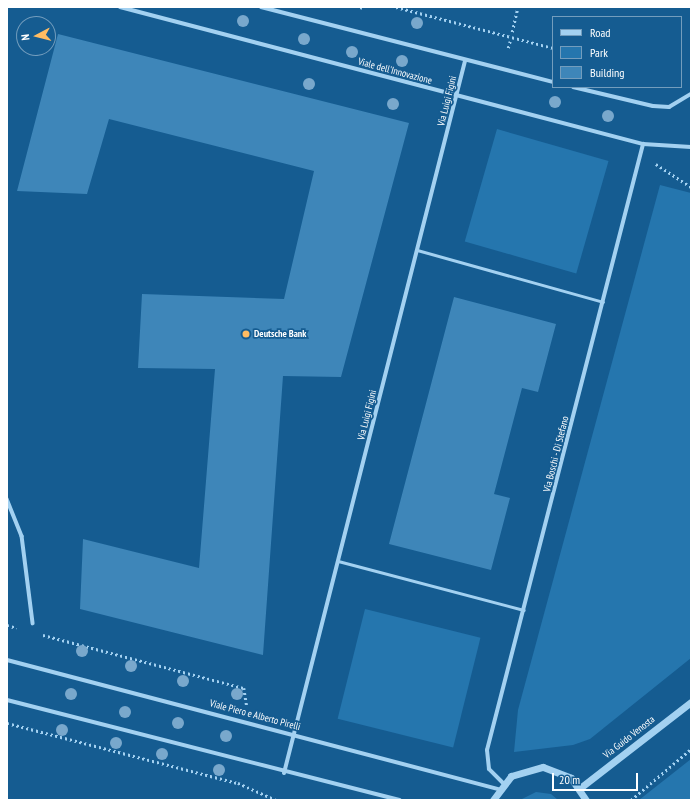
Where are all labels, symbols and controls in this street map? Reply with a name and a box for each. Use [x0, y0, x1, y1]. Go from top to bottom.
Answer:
north arrow [16, 16, 56, 56]
legend [552, 16, 682, 88]
text: Road [590, 25, 610, 40]
text: N [18, 34, 32, 41]
text: Park [590, 45, 608, 60]
street label: Viale dell'Innovazione [357, 55, 433, 87]
text: Building [590, 65, 625, 80]
street label: Via Luigi Figini [435, 75, 459, 127]
place label: Deutsche Bank [254, 328, 306, 340]
marker: Deutsche Bank [241, 329, 251, 339]
street label: Via Luigi Figini [355, 389, 379, 441]
street label: Via Boschi - Di Stefano [541, 414, 571, 494]
street label: Viale Piero e Alberto Pirelli [208, 697, 302, 733]
street label: Via Guido Venosta [601, 713, 657, 761]
scale bar [554, 765, 640, 791]
text: 20 m [559, 772, 580, 787]

